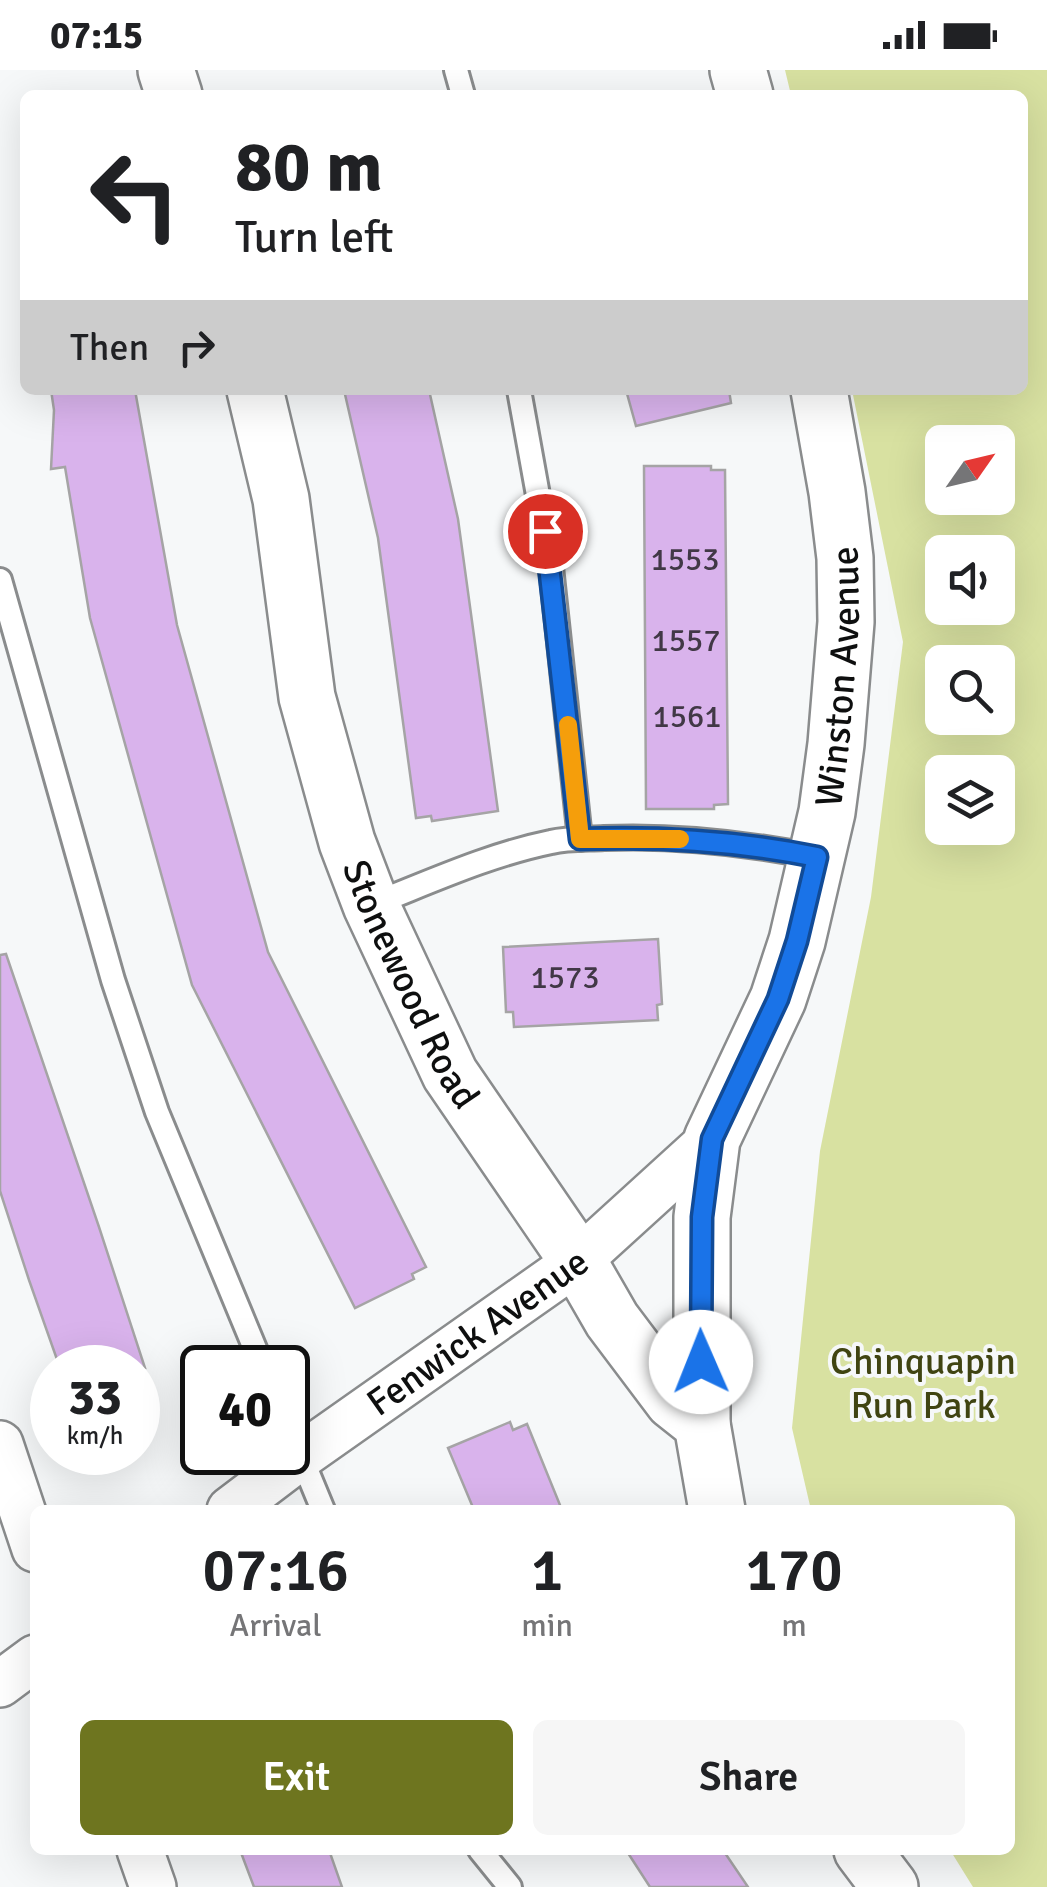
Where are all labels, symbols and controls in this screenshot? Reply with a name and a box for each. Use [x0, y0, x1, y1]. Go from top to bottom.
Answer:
text: 07:15 [50, 12, 143, 59]
text: 80 m [235, 124, 383, 210]
icon: left [70, 130, 200, 260]
text: Turn left [235, 210, 394, 265]
icon: right [169, 320, 224, 375]
text: Then [70, 324, 149, 371]
north arrow [925, 425, 1015, 515]
map controls [925, 425, 1015, 845]
pin [503, 489, 588, 574]
icon: arrive [518, 504, 573, 559]
button: sound [925, 535, 1015, 625]
house number: 1553 [650, 540, 720, 579]
street label: Winston Avenue [804, 544, 870, 809]
house number: 1557 [651, 621, 721, 660]
button: search [925, 645, 1015, 735]
house number: 1561 [652, 697, 722, 736]
button: layers [925, 755, 1015, 845]
street label: Stonewood Road [333, 853, 490, 1117]
house number: 1573 [530, 958, 600, 997]
street label: Fenwick Avenue [357, 1238, 597, 1426]
position arrow [649, 1310, 753, 1414]
park label: Chinquapin Run Park [830, 1338, 1016, 1429]
speed limit sign: 40 [180, 1345, 310, 1475]
text: 33 [68, 1367, 122, 1429]
text: km/h [67, 1420, 123, 1451]
text: 07:16 [202, 1534, 349, 1608]
text: 1 [531, 1534, 563, 1608]
text: 170 [745, 1534, 843, 1608]
text: Arrival [230, 1606, 322, 1645]
text: min [521, 1606, 573, 1645]
text: m [781, 1606, 807, 1645]
button: Exit [80, 1720, 513, 1835]
button: Share [533, 1720, 965, 1835]

